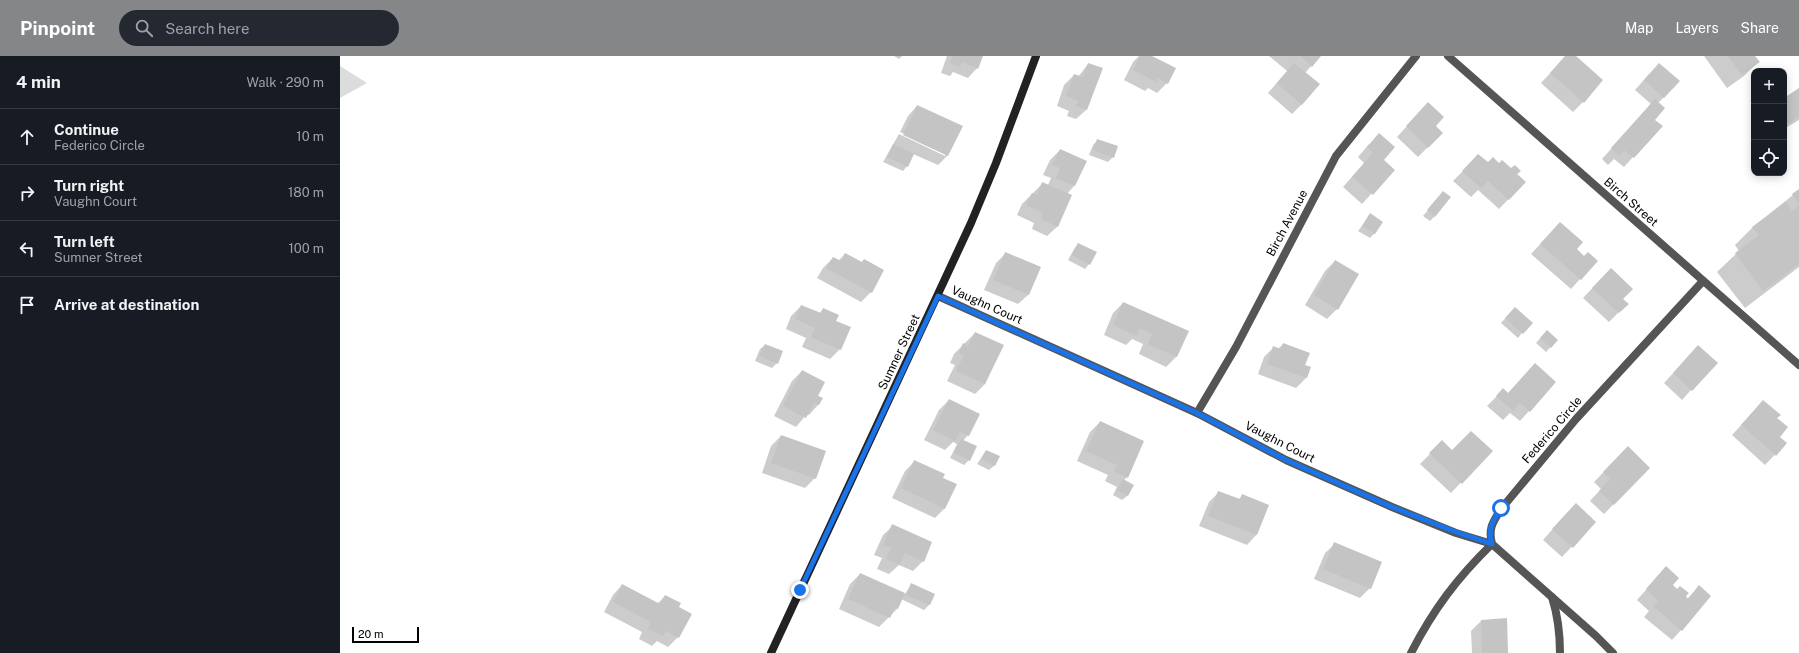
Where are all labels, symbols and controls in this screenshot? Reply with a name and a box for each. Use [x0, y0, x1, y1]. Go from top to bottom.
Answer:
search box [119, 10, 399, 46]
text: Pinpoint [20, 17, 95, 39]
icon: search [133, 17, 155, 39]
text: Search here [165, 20, 249, 37]
text: Map [1625, 20, 1653, 36]
text: Layers [1675, 20, 1719, 36]
text: Share [1741, 20, 1779, 36]
map controls [1751, 68, 1787, 176]
button: + [1751, 68, 1787, 104]
text: 4 min [16, 72, 61, 92]
text: Walk · 290 m [246, 75, 324, 90]
button: − [1751, 104, 1787, 140]
text: Continue [54, 121, 119, 138]
icon: ahead [16, 126, 38, 148]
text: 10 m [296, 129, 324, 144]
text: Federico Circle [54, 138, 145, 153]
button: locate [1751, 140, 1787, 176]
street label: Birch Street [1601, 175, 1661, 229]
text: Turn right [54, 177, 124, 194]
icon: right [16, 182, 38, 204]
text: 180 m [288, 185, 324, 200]
street label: Birch Avenue [1264, 187, 1310, 259]
text: Vaughn Court [54, 194, 137, 209]
text: Turn left [54, 233, 115, 250]
icon: left [16, 238, 38, 260]
text: 100 m [288, 241, 324, 256]
text: Sumner Street [54, 250, 143, 265]
street label: Vaughn Court [949, 283, 1025, 327]
icon: arrive [16, 294, 38, 316]
text: Arrive at destination [54, 296, 199, 313]
street label: Sumner Street [875, 312, 923, 392]
street label: Federico Circle [1519, 394, 1585, 466]
street label: Vaughn Court [1243, 418, 1318, 466]
route start [1492, 499, 1510, 517]
route end [791, 581, 809, 599]
scale bar [352, 625, 419, 644]
text: 20 m [358, 628, 383, 640]

